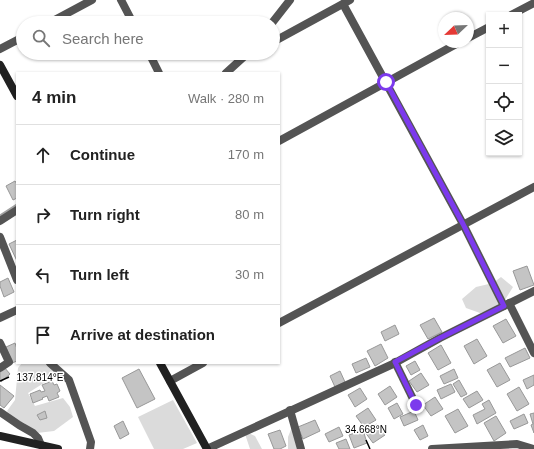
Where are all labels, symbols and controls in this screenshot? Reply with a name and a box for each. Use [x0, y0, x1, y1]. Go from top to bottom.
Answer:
north arrow [438, 12, 474, 48]
map controls [486, 12, 522, 156]
button: + [486, 12, 522, 48]
search box [16, 16, 280, 60]
icon: search [30, 27, 52, 49]
text: Search here [62, 30, 144, 47]
button: − [486, 48, 522, 84]
route start [377, 73, 395, 91]
button: locate [486, 84, 522, 120]
text: 4 min [32, 88, 76, 107]
text: Walk · 280 m [188, 91, 264, 106]
button: layers [486, 120, 522, 156]
icon: ahead [32, 144, 54, 166]
text: Continue [70, 146, 135, 163]
text: 170 m [228, 147, 264, 162]
icon: right [32, 204, 54, 226]
text: Turn right [70, 206, 140, 223]
text: 80 m [235, 207, 264, 222]
icon: left [32, 264, 54, 286]
text: Turn left [70, 266, 129, 283]
text: 30 m [235, 267, 264, 282]
icon: arrive [32, 324, 54, 346]
text: Arrive at destination [70, 326, 215, 343]
text: 137.814°E [17, 372, 64, 383]
route end [407, 396, 425, 414]
text: 34.668°N [345, 424, 387, 435]

